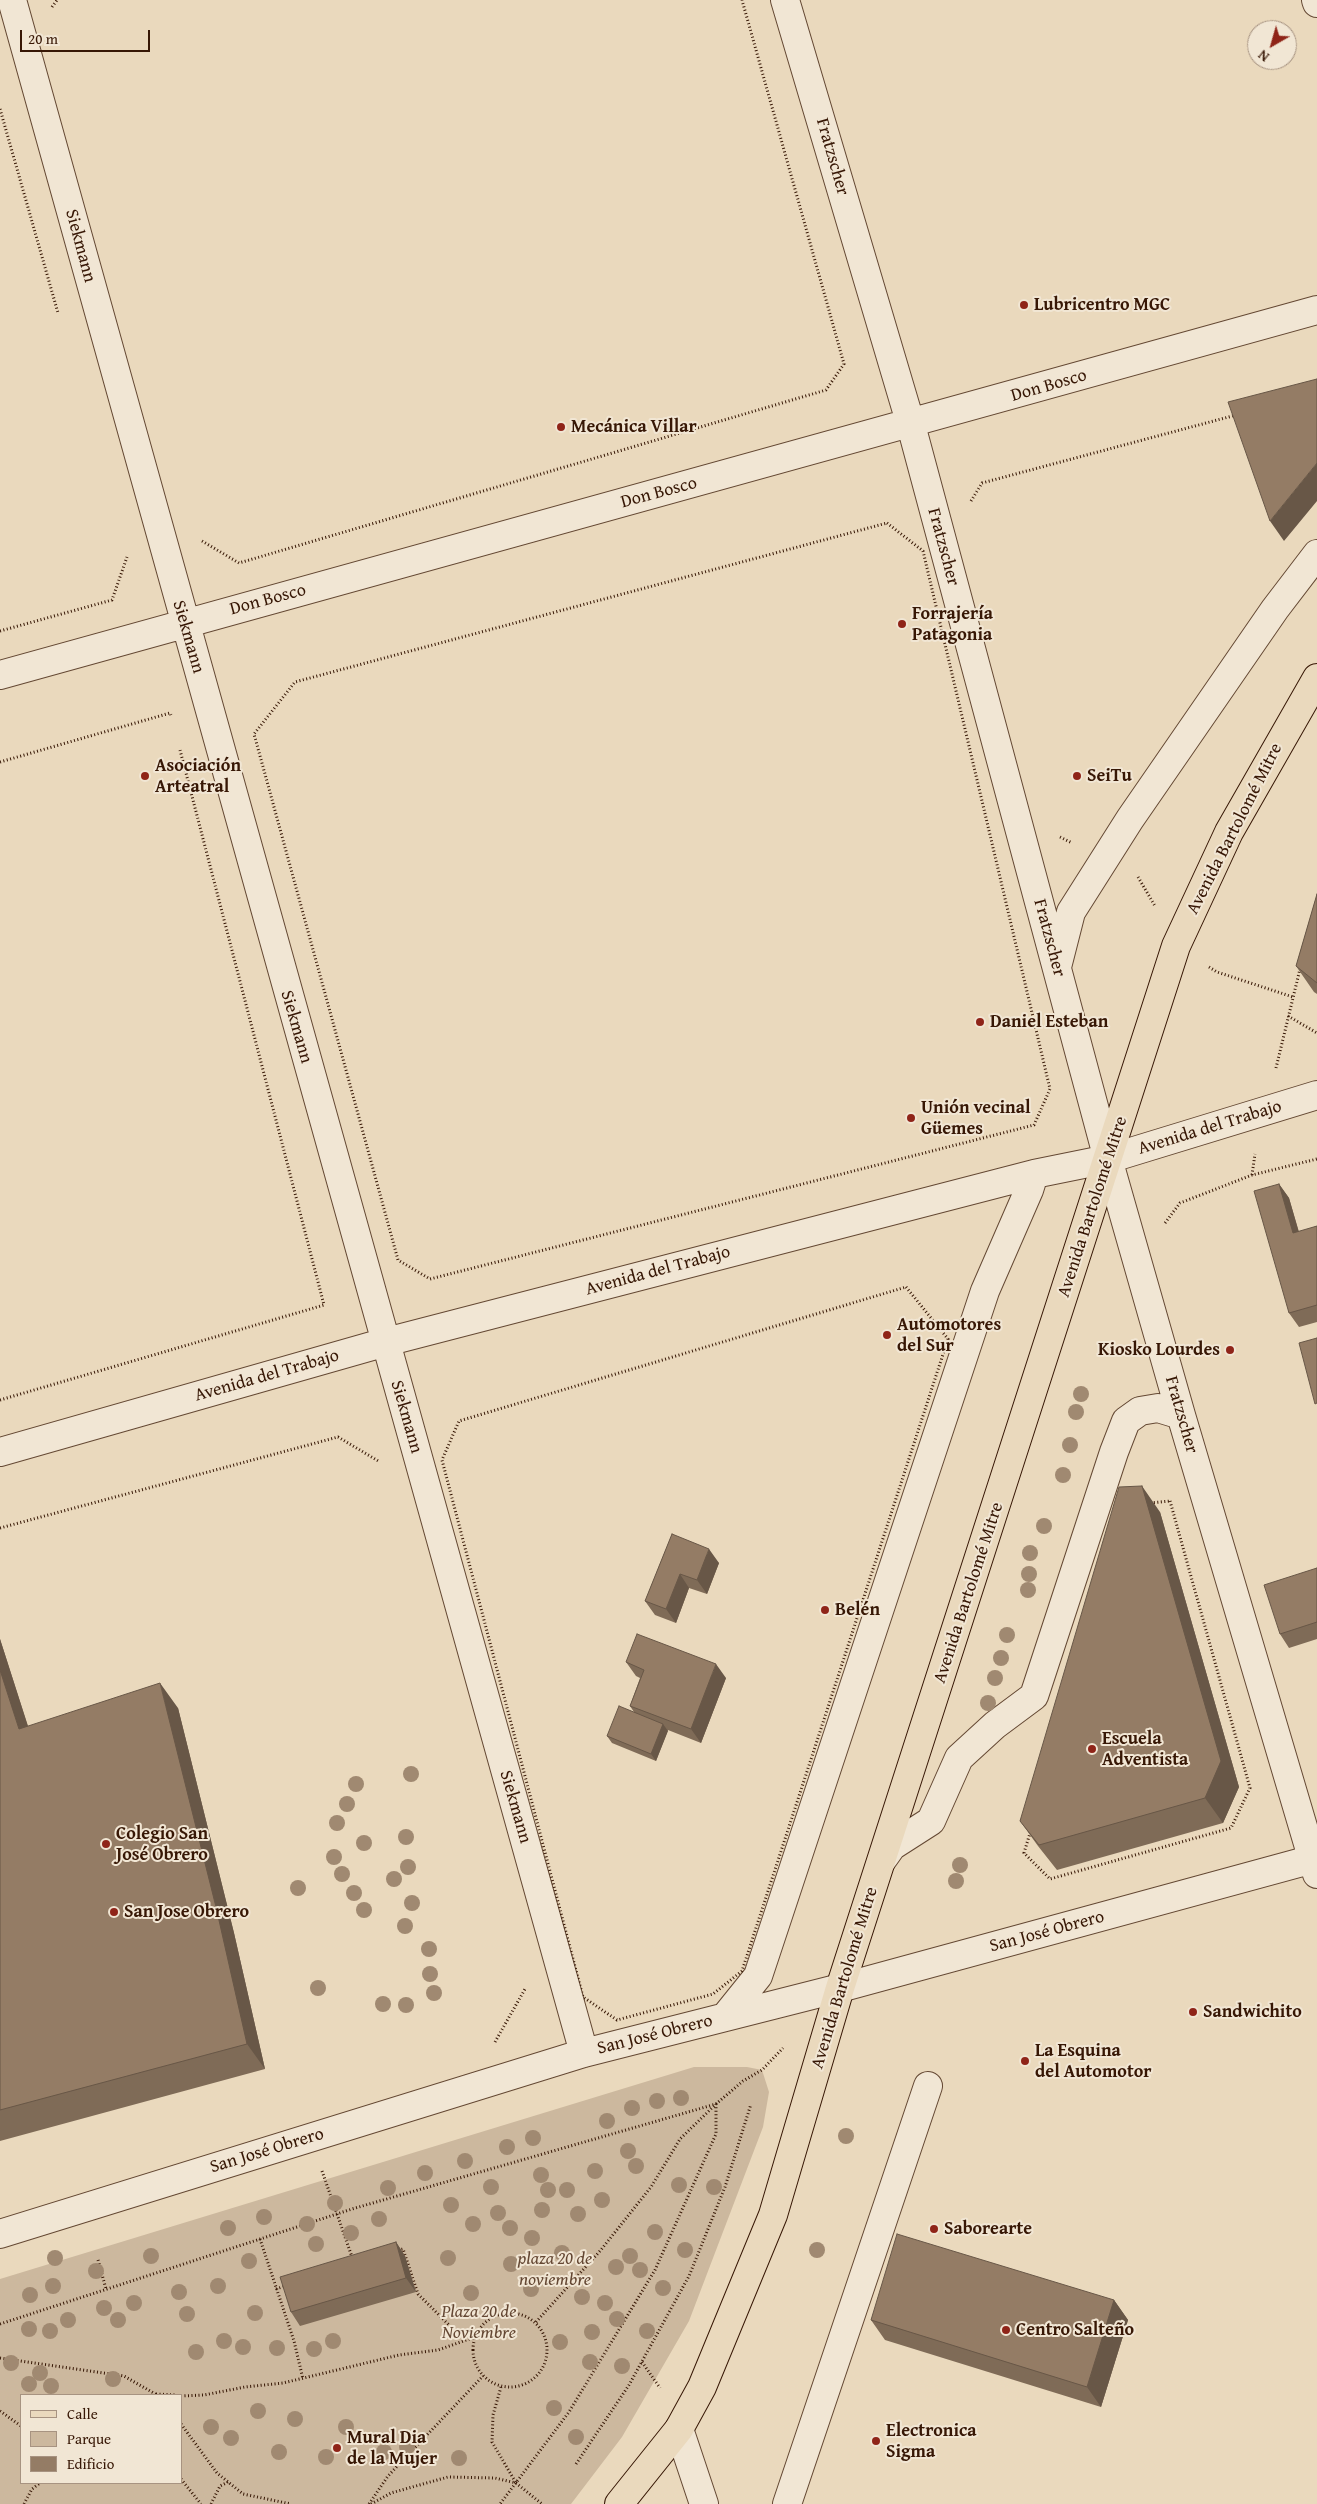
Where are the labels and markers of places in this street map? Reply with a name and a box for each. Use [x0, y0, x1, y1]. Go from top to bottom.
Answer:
place label: Lubricentro MGC [1034, 294, 1170, 316]
marker: Lubricentro MGC [1018, 299, 1030, 311]
place label: Mecánica Villar [571, 416, 697, 438]
marker: Mecánica Villar [555, 421, 567, 433]
place label: Forrajería Patagonia [912, 603, 993, 646]
marker: Forrajería Patagonia [896, 618, 908, 630]
place label: Asociación Arteatral [155, 755, 241, 798]
place label: SeiTu [1087, 765, 1132, 787]
marker: Asociación Arteatral [139, 770, 151, 782]
marker: SeiTu [1071, 770, 1083, 782]
place label: Daniel Esteban [990, 1011, 1108, 1033]
marker: Daniel Esteban [974, 1016, 986, 1028]
place label: Unión vecinal Güemes [921, 1097, 1030, 1140]
marker: Unión vecinal Güemes [905, 1112, 917, 1124]
place label: Automotores del Sur [897, 1314, 1001, 1356]
marker: Automotores del Sur [881, 1329, 893, 1341]
place label: Kiosko Lourdes [1098, 1339, 1220, 1361]
marker: Kiosko Lourdes [1224, 1344, 1236, 1356]
place label: Belén [835, 1599, 880, 1621]
marker: Belén [819, 1604, 831, 1616]
place label: Escuela Adventista [1102, 1728, 1188, 1770]
marker: Escuela Adventista [1086, 1743, 1098, 1755]
place label: Colegio San José Obrero [116, 1823, 208, 1866]
marker: Colegio San José Obrero [100, 1838, 112, 1850]
place label: San Jose Obrero [124, 1901, 249, 1923]
marker: San Jose Obrero [108, 1906, 120, 1918]
place label: Sandwichito [1203, 2001, 1302, 2023]
marker: Sandwichito [1187, 2006, 1199, 2018]
place label: La Esquina del Automotor [1035, 2040, 1152, 2082]
marker: La Esquina del Automotor [1019, 2055, 1031, 2067]
place label: Saborearte [944, 2218, 1032, 2240]
marker: Saborearte [928, 2223, 940, 2235]
place label: Centro Salteño [1016, 2319, 1134, 2341]
marker: Centro Salteño [1000, 2324, 1012, 2336]
place label: Electronica Sigma [886, 2420, 977, 2462]
place label: Mural Dia de la Mujer [347, 2427, 437, 2470]
marker: Electronica Sigma [870, 2435, 882, 2447]
marker: Mural Dia de la Mujer [331, 2442, 343, 2454]

